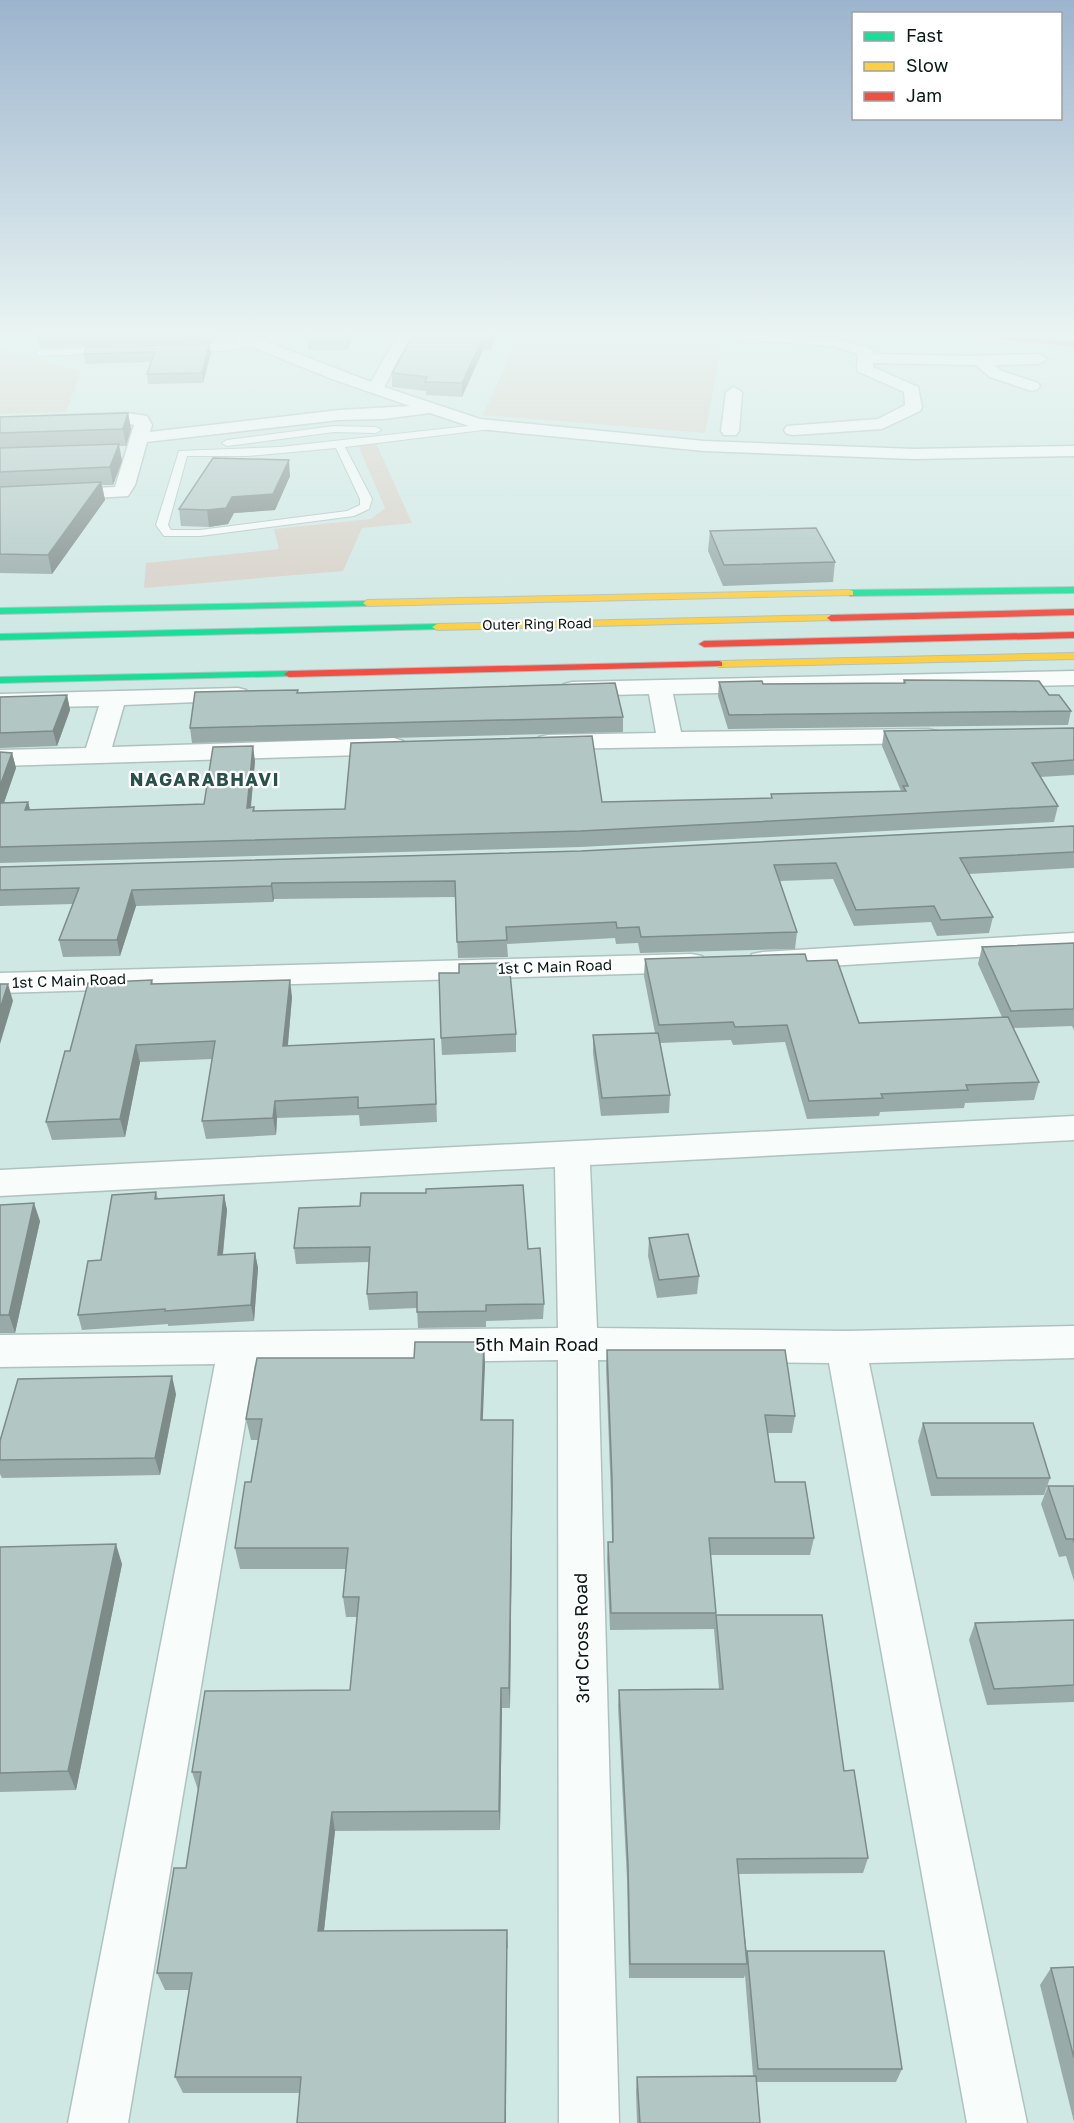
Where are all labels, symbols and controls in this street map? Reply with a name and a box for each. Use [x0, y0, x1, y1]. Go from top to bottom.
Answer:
legend [852, 12, 1062, 120]
text: Fast [906, 24, 943, 46]
text: Slow [906, 54, 949, 76]
text: Jam [906, 84, 942, 106]
street label: Outer Ring Road [482, 614, 592, 633]
district label: NAGARABHAVI [130, 768, 280, 790]
street label: 1st C Main Road [498, 955, 612, 977]
street label: 1st C Main Road [12, 969, 126, 991]
street label: 5th Main Road [475, 1333, 599, 1355]
street label: 3rd Cross Road [569, 1573, 593, 1703]

